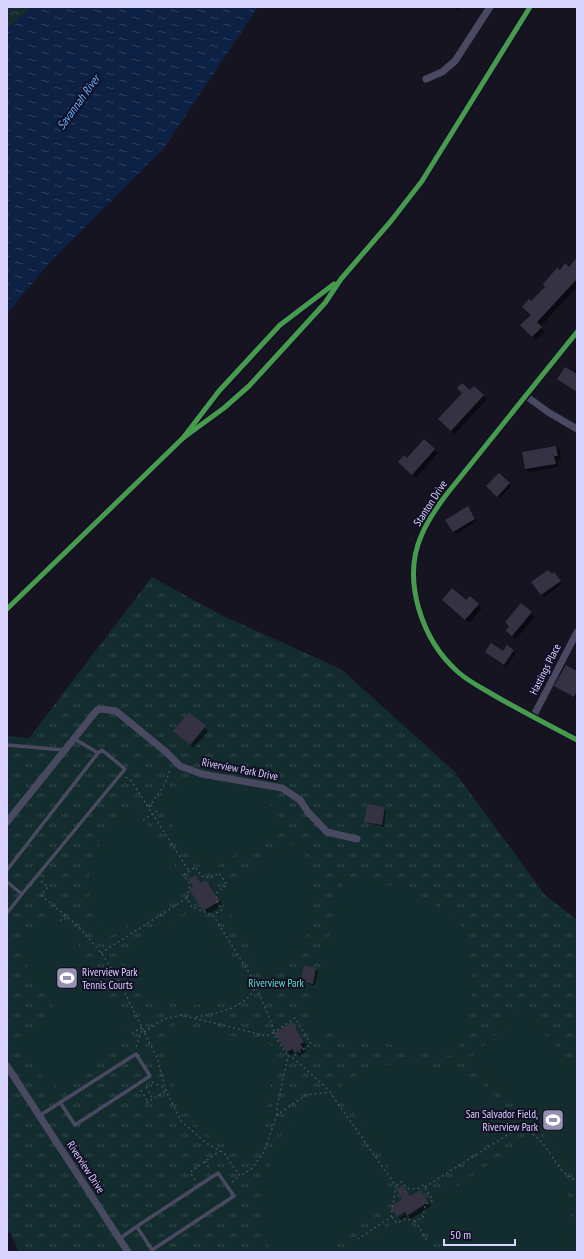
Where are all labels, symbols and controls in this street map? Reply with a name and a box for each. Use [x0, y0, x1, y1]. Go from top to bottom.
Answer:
water label: Savannah River [53, 70, 104, 132]
street label: Stanton Drive [410, 477, 450, 529]
street label: Hastings Place [526, 641, 564, 697]
street label: Riverview Park Drive [201, 755, 280, 783]
sports icon: Riverview Park Tennis Courts [54, 965, 80, 991]
place label: Riverview Park Tennis Courts [82, 965, 138, 992]
park label: Riverview Park [248, 976, 305, 990]
place label: San Salvador Field, Riverview Park [466, 1107, 539, 1134]
sports icon: San Salvador Field, Riverview Park [540, 1107, 566, 1133]
street label: Riverview Drive [64, 1138, 108, 1196]
scale bar [444, 1221, 515, 1247]
text: 50 m [450, 1227, 471, 1242]

